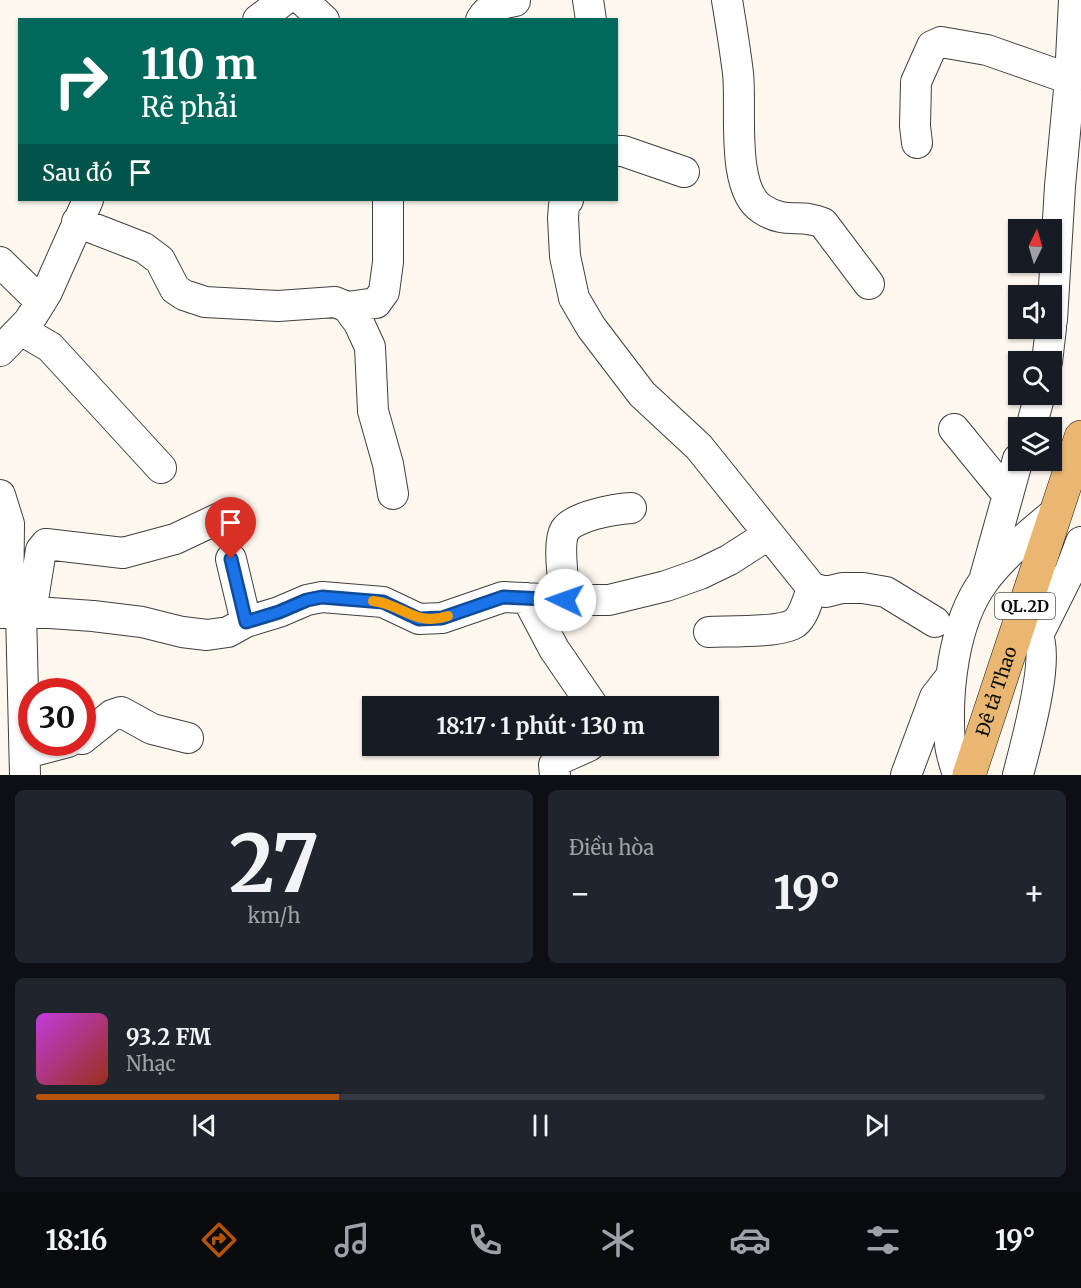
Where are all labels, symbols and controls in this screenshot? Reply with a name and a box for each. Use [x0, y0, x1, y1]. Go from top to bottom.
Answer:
text: 110 m [141, 38, 257, 90]
icon: right [42, 42, 120, 120]
text: Rẽ phải [141, 90, 238, 124]
icon: arrive [124, 156, 157, 189]
text: Sau đó [42, 159, 112, 187]
north arrow [1008, 219, 1062, 273]
map controls [1008, 219, 1062, 471]
button: sound [1008, 285, 1062, 339]
button: search [1008, 351, 1062, 405]
button: layers [1008, 417, 1062, 471]
pin [205, 497, 256, 559]
icon: arrive [214, 506, 247, 539]
position arrow [533, 568, 597, 632]
road number: QL.2D [995, 593, 1055, 619]
street label: Đê tả Thao [971, 643, 1022, 739]
speed limit sign: 30 [18, 678, 96, 756]
text: 18:17 · 1 phút · 130 m [436, 712, 645, 740]
text: 27 [229, 815, 319, 913]
text: Điều hòa [569, 835, 654, 860]
text: 19° [773, 865, 841, 921]
text: − [569, 873, 591, 914]
text: + [1023, 873, 1045, 914]
text: km/h [248, 903, 300, 928]
text: 93.2 FM [126, 1023, 211, 1051]
text: Nhạc [126, 1051, 176, 1076]
icon: previous [188, 1109, 221, 1142]
icon: pause [524, 1109, 557, 1142]
icon: next [860, 1109, 893, 1142]
icon: directions [198, 1219, 240, 1261]
icon: music [331, 1219, 373, 1261]
icon: phone [464, 1219, 506, 1261]
icon: climate [597, 1219, 639, 1261]
icon: car [729, 1219, 771, 1261]
icon: filters [862, 1219, 904, 1261]
text: 18:16 [45, 1223, 107, 1257]
text: 19° [995, 1223, 1035, 1257]

